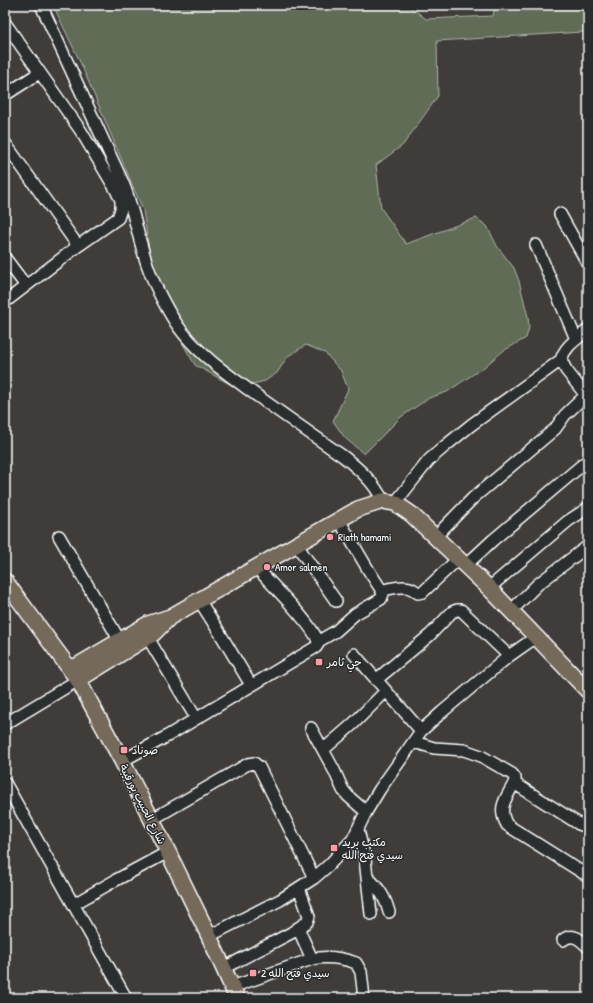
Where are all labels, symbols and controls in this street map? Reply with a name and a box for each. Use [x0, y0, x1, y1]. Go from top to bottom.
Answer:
place label: Riath hamami [338, 530, 391, 544]
marker: Riath hamami [325, 532, 335, 542]
place label: Amor salmen [275, 560, 327, 574]
marker: Amor salmen [262, 562, 272, 572]
place label: حي ثامر [326, 655, 362, 673]
marker: حي ثامر [314, 657, 324, 667]
place label: صوناد [132, 743, 158, 757]
marker: صوناد [119, 745, 129, 755]
street label: شارع الحبيب بورقيبة [115, 762, 169, 847]
place label: مكتب بريد سيدي فتح الله [342, 835, 403, 864]
marker: مكتب بريد سيدي فتح الله [329, 843, 339, 853]
place label: 2 سيدي فتح الله [261, 966, 330, 982]
marker: 2 سيدي فتح الله [248, 968, 258, 978]

